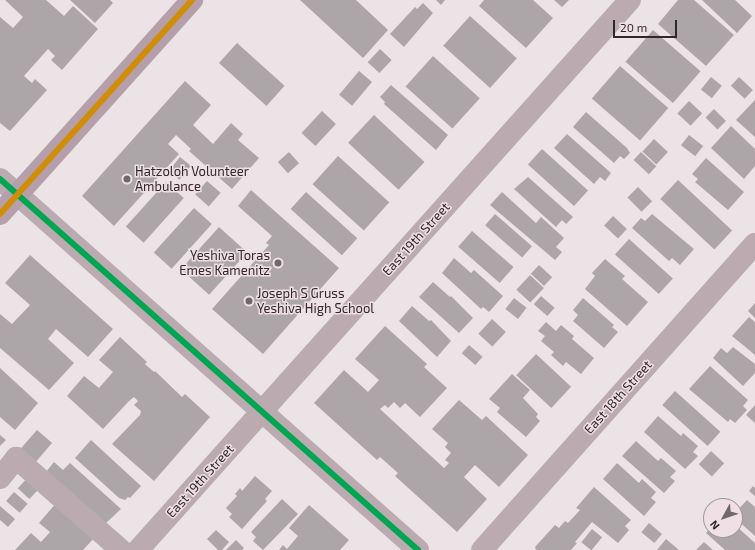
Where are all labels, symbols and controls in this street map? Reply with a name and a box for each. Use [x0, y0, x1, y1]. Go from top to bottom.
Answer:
scale bar [615, 12, 679, 38]
text: 20 m [620, 20, 647, 34]
place label: Hatzoloh Volunteer Ambulance [135, 164, 249, 195]
marker: Hatzoloh Volunteer Ambulance [122, 174, 132, 184]
street label: East 19th Street [379, 199, 453, 279]
place label: Yeshiva Toras Emes Kamenitz [179, 248, 270, 279]
marker: Yeshiva Toras Emes Kamenitz [273, 258, 283, 268]
place label: Joseph S Gruss Yeshiva High School [257, 286, 374, 317]
marker: Joseph S Gruss Yeshiva High School [244, 296, 254, 306]
street label: East 18th Street [581, 357, 655, 437]
street label: East 19th Street [163, 441, 237, 521]
north arrow [703, 498, 743, 538]
text: N [707, 518, 722, 533]

